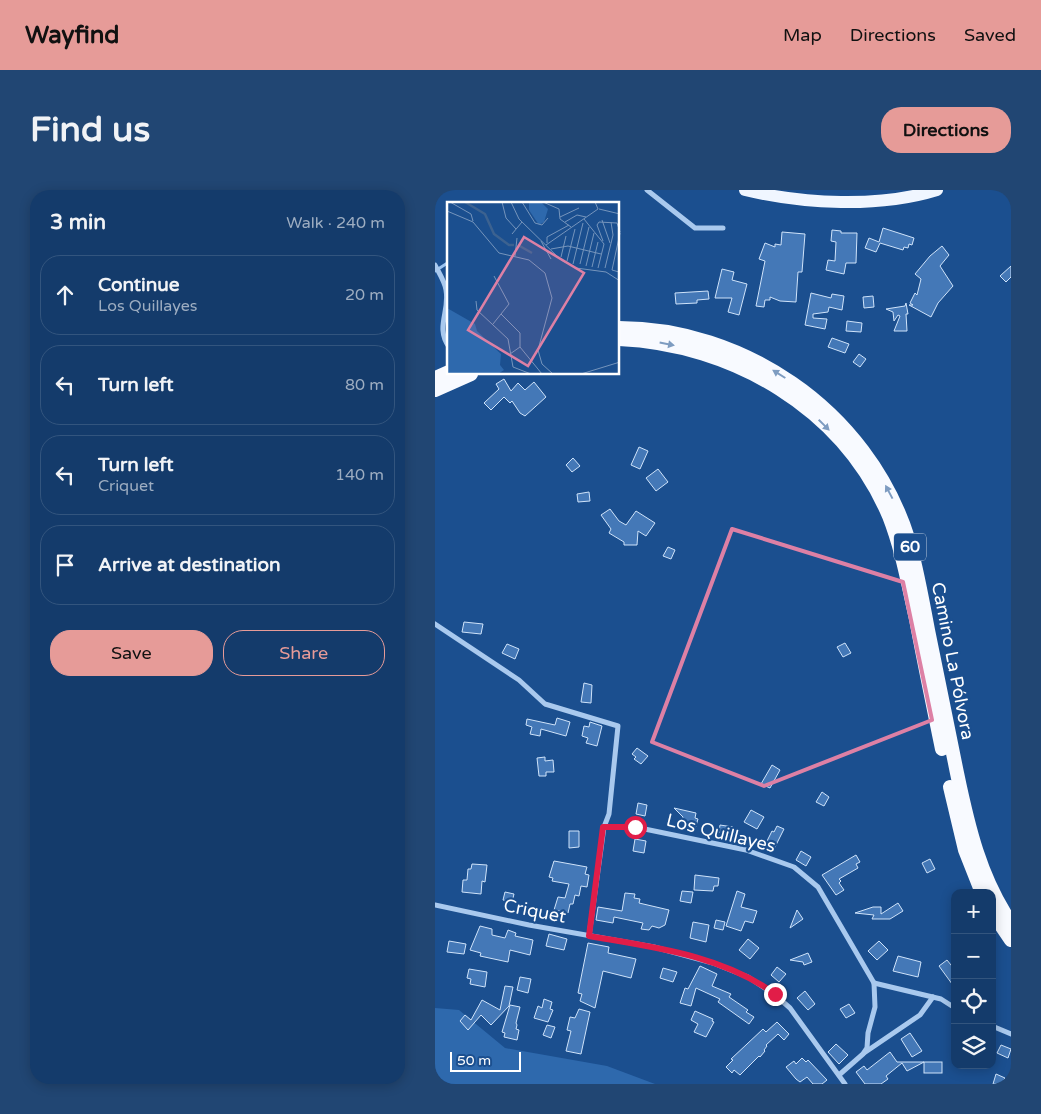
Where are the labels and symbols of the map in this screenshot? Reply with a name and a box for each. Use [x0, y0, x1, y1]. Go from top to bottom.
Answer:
inset map [447, 202, 620, 375]
one-way arrow [660, 340, 675, 348]
one-way arrow [773, 370, 786, 379]
one-way arrow [818, 419, 830, 431]
one-way arrow [885, 485, 893, 499]
road number: 60 [894, 534, 926, 561]
street label: Camino La Pólvora [927, 580, 979, 742]
street label: Los Quillayes [664, 809, 778, 857]
route start [624, 816, 647, 839]
street label: Criquet [502, 894, 568, 928]
route end [764, 983, 787, 1006]
scale bar [450, 1049, 521, 1072]

